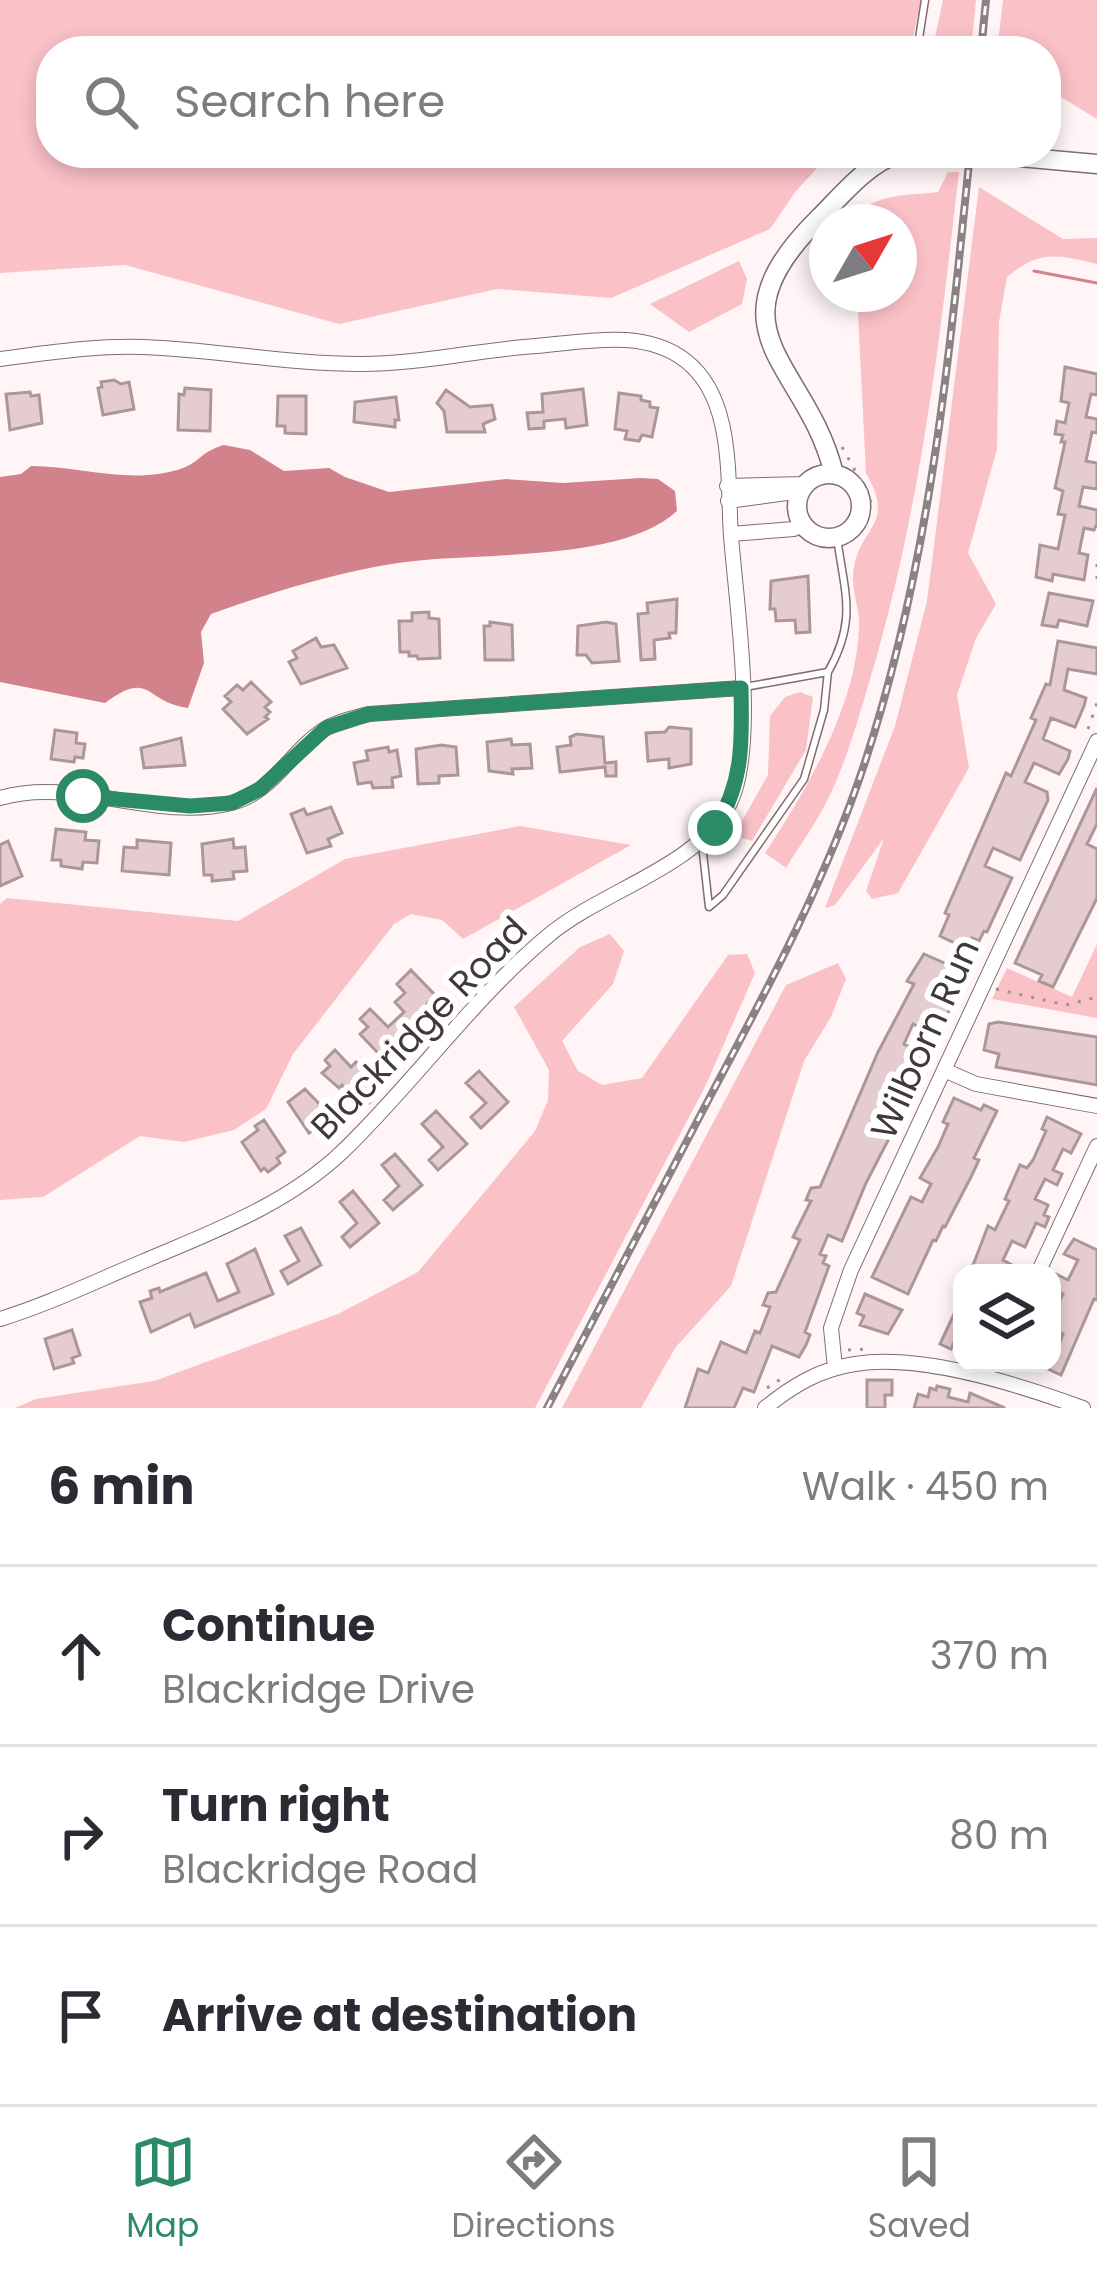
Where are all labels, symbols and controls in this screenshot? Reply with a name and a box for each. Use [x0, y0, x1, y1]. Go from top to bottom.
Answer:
search box [36, 36, 1061, 168]
icon: search [78, 69, 144, 135]
text: Search here [174, 70, 445, 133]
north arrow [809, 204, 917, 312]
route start [56, 769, 110, 823]
route end [688, 801, 742, 855]
street label: Blackridge Road [299, 905, 539, 1151]
street label: Wilborn Run [858, 931, 992, 1147]
map controls [953, 1264, 1061, 1372]
button: layers [953, 1264, 1061, 1372]
text: 6 min [48, 1450, 195, 1522]
text: Walk · 450 m [802, 1459, 1049, 1514]
text: Continue [162, 1594, 375, 1657]
icon: ahead [48, 1623, 114, 1689]
text: 370 m [930, 1628, 1049, 1683]
text: Blackridge Drive [162, 1662, 475, 1717]
text: Turn right [162, 1774, 390, 1837]
icon: right [48, 1803, 114, 1869]
text: 80 m [949, 1808, 1049, 1863]
text: Blackridge Road [162, 1842, 479, 1897]
icon: arrive [48, 1983, 114, 2049]
text: Arrive at destination [162, 1984, 637, 2047]
tab: Map [126, 2129, 199, 2251]
tab: Directions [452, 2129, 615, 2251]
tab: Saved [868, 2129, 971, 2251]

